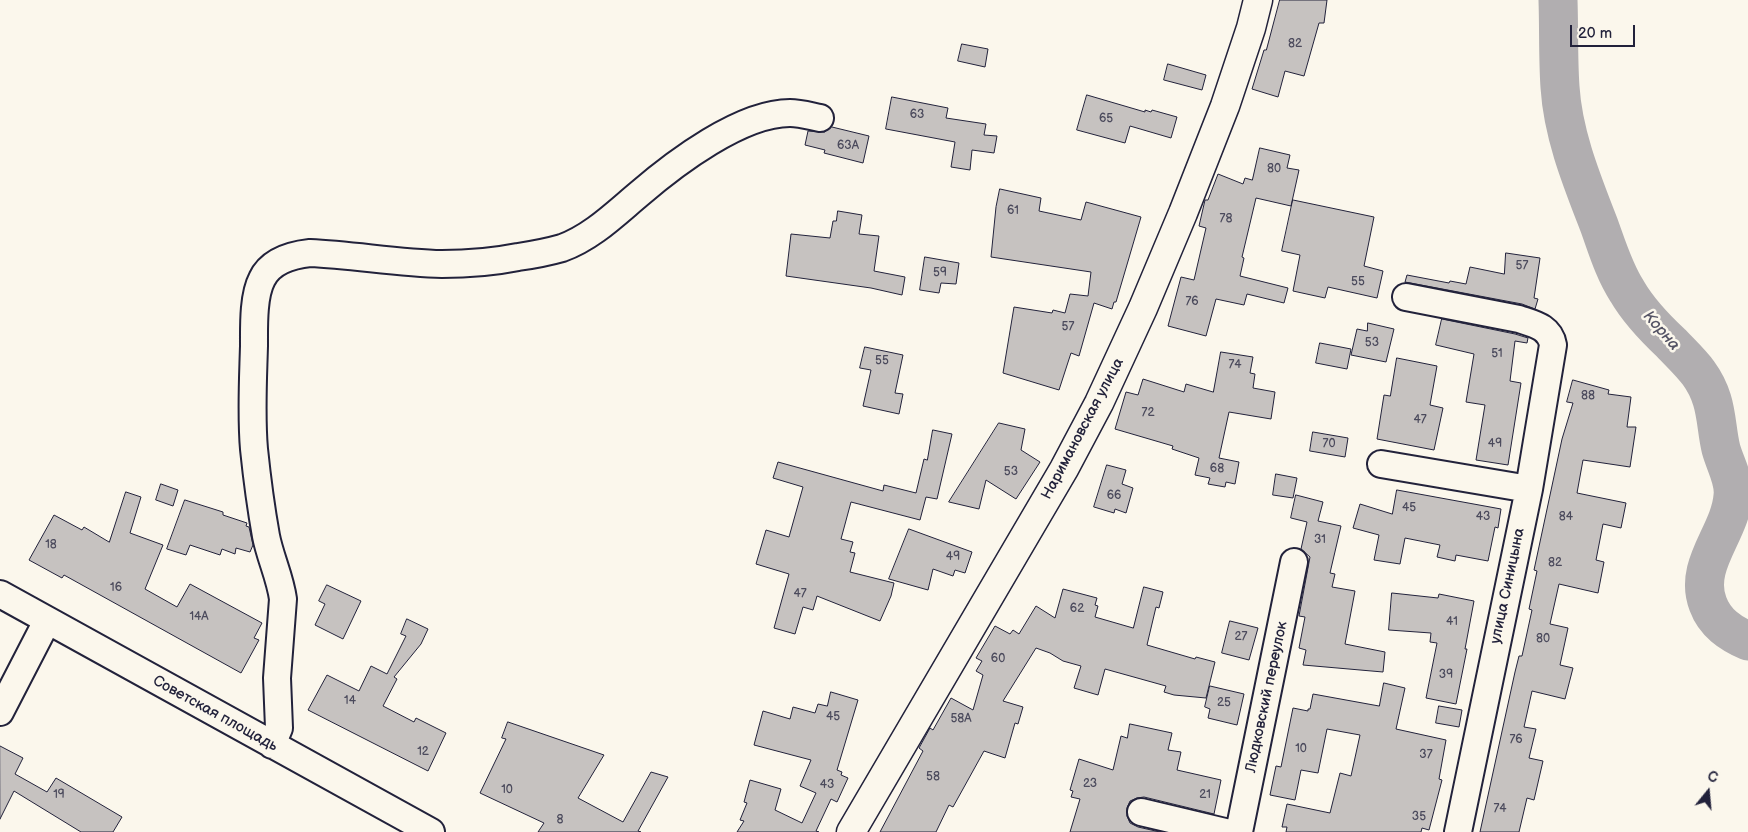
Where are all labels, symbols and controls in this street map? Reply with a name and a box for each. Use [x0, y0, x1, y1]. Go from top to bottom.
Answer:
scale bar [1573, 15, 1638, 47]
text: 20 m [1578, 24, 1612, 43]
house number: 82 [1288, 37, 1302, 51]
house number: 63 [910, 108, 924, 122]
house number: 65 [1099, 112, 1113, 126]
house number: 63А [837, 139, 859, 153]
house number: 80 [1267, 162, 1281, 176]
house number: 61 [1007, 204, 1019, 218]
house number: 78 [1220, 212, 1232, 226]
house number: 57 [1516, 259, 1528, 273]
house number: 59 [933, 266, 947, 280]
house number: 55 [1351, 275, 1365, 289]
house number: 76 [1185, 295, 1199, 309]
water label: Корна [1639, 307, 1683, 355]
house number: 57 [1062, 320, 1074, 334]
house number: 53 [1365, 336, 1379, 350]
house number: 51 [1491, 347, 1503, 361]
house number: 55 [875, 354, 889, 368]
street label: Наримановская улица [1038, 355, 1128, 503]
house number: 74 [1228, 358, 1242, 372]
house number: 88 [1581, 389, 1595, 403]
house number: 72 [1142, 406, 1154, 420]
house number: 47 [1413, 413, 1427, 427]
house number: 70 [1323, 437, 1335, 451]
house number: 49 [1488, 437, 1502, 451]
house number: 68 [1210, 462, 1224, 476]
house number: 53 [1004, 465, 1018, 479]
house number: 66 [1107, 489, 1121, 503]
house number: 45 [1402, 501, 1416, 515]
house number: 43 [1476, 510, 1490, 524]
house number: 84 [1559, 510, 1573, 524]
street label: улица Синицына [1487, 526, 1529, 646]
house number: 31 [1314, 533, 1326, 547]
house number: 18 [45, 538, 57, 552]
house number: 49 [946, 550, 960, 564]
house number: 82 [1548, 556, 1562, 570]
house number: 16 [110, 581, 122, 595]
house number: 47 [793, 587, 807, 601]
house number: 62 [1070, 602, 1084, 616]
house number: 14А [189, 610, 209, 624]
house number: 41 [1446, 615, 1458, 629]
street label: Людковский переулок [1242, 620, 1292, 774]
house number: 27 [1235, 630, 1247, 644]
house number: 80 [1536, 632, 1550, 646]
house number: 60 [991, 652, 1005, 666]
house number: 39 [1439, 668, 1453, 682]
street label: Советская площадь [149, 672, 281, 756]
house number: 14 [344, 694, 356, 708]
house number: 25 [1217, 696, 1231, 710]
house number: 45 [826, 710, 840, 724]
house number: 58А [950, 712, 972, 726]
house number: 76 [1509, 733, 1523, 747]
house number: 10 [1295, 742, 1307, 756]
house number: 12 [417, 745, 429, 759]
house number: 37 [1419, 748, 1433, 762]
north arrow [1683, 767, 1733, 817]
text: С [1705, 768, 1720, 787]
house number: 58 [926, 770, 940, 784]
house number: 23 [1083, 777, 1097, 791]
house number: 43 [820, 778, 834, 792]
house number: 10 [501, 783, 513, 797]
house number: 19 [53, 788, 65, 802]
house number: 21 [1199, 788, 1211, 802]
house number: 74 [1493, 802, 1507, 816]
house number: 35 [1412, 810, 1426, 824]
house number: 8 [557, 813, 563, 827]

